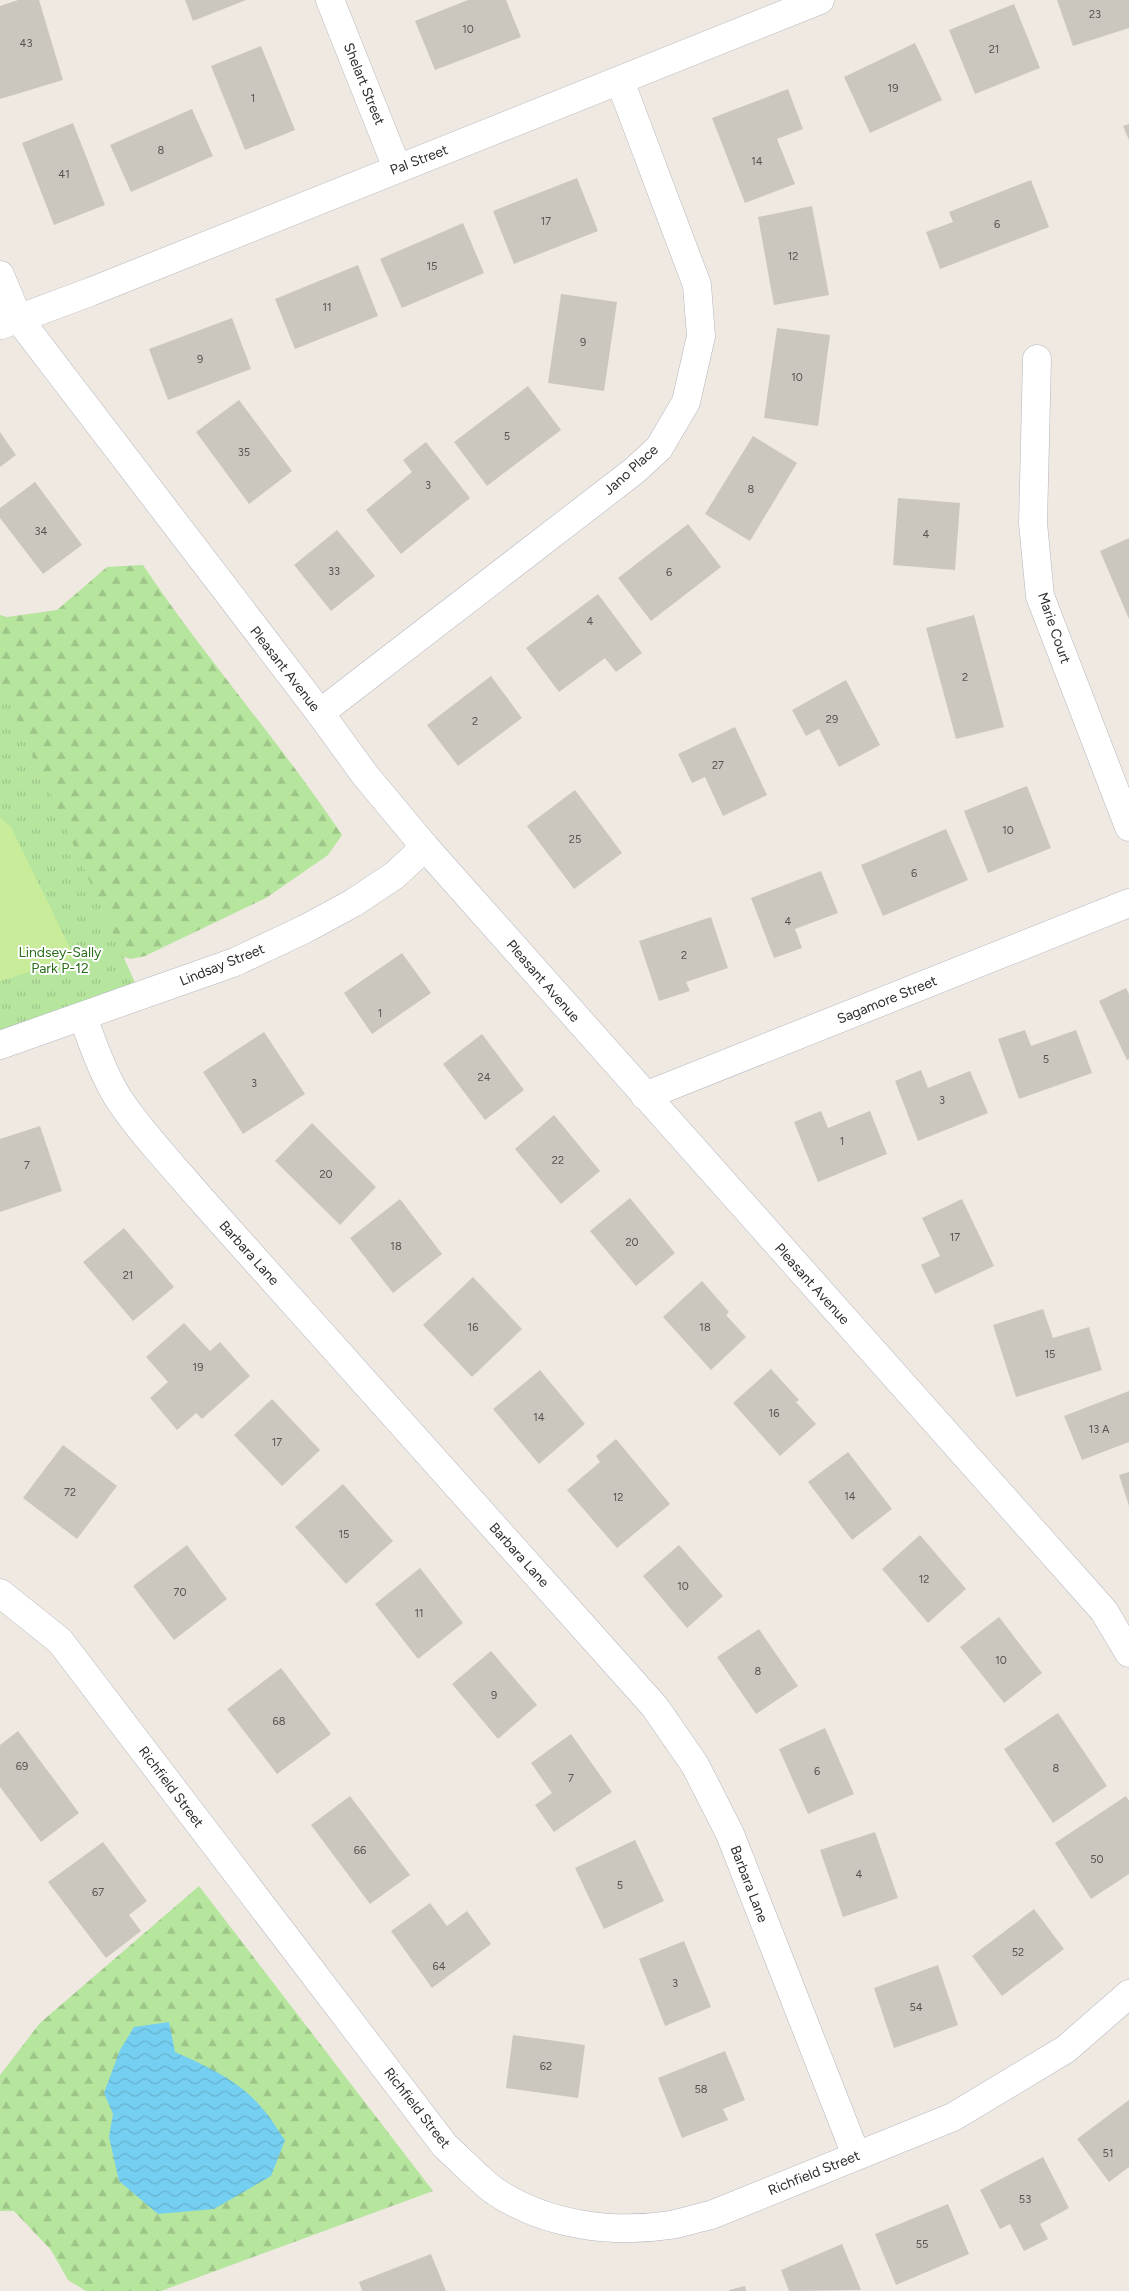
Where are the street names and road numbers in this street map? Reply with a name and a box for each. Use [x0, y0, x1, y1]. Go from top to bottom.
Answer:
street label: Shelart Street [340, 40, 388, 128]
street label: Pal Street [388, 141, 450, 179]
street label: Jano Place [600, 441, 662, 499]
street label: Marie Court [1034, 590, 1074, 666]
street label: Pleasant Avenue [246, 623, 324, 715]
street label: Pleasant Avenue [503, 936, 584, 1026]
street label: Lindsay Street [177, 940, 267, 990]
street label: Sagamore Street [835, 972, 939, 1028]
street label: Barbara Lane [216, 1217, 283, 1289]
street label: Pleasant Avenue [771, 1240, 853, 1328]
street label: Barbara Lane [486, 1519, 553, 1591]
street label: Richfield Street [135, 1743, 207, 1831]
street label: Barbara Lane [727, 1843, 772, 1925]
street label: Richfield Street [380, 2064, 454, 2152]
street label: Richfield Street [766, 2147, 862, 2199]

